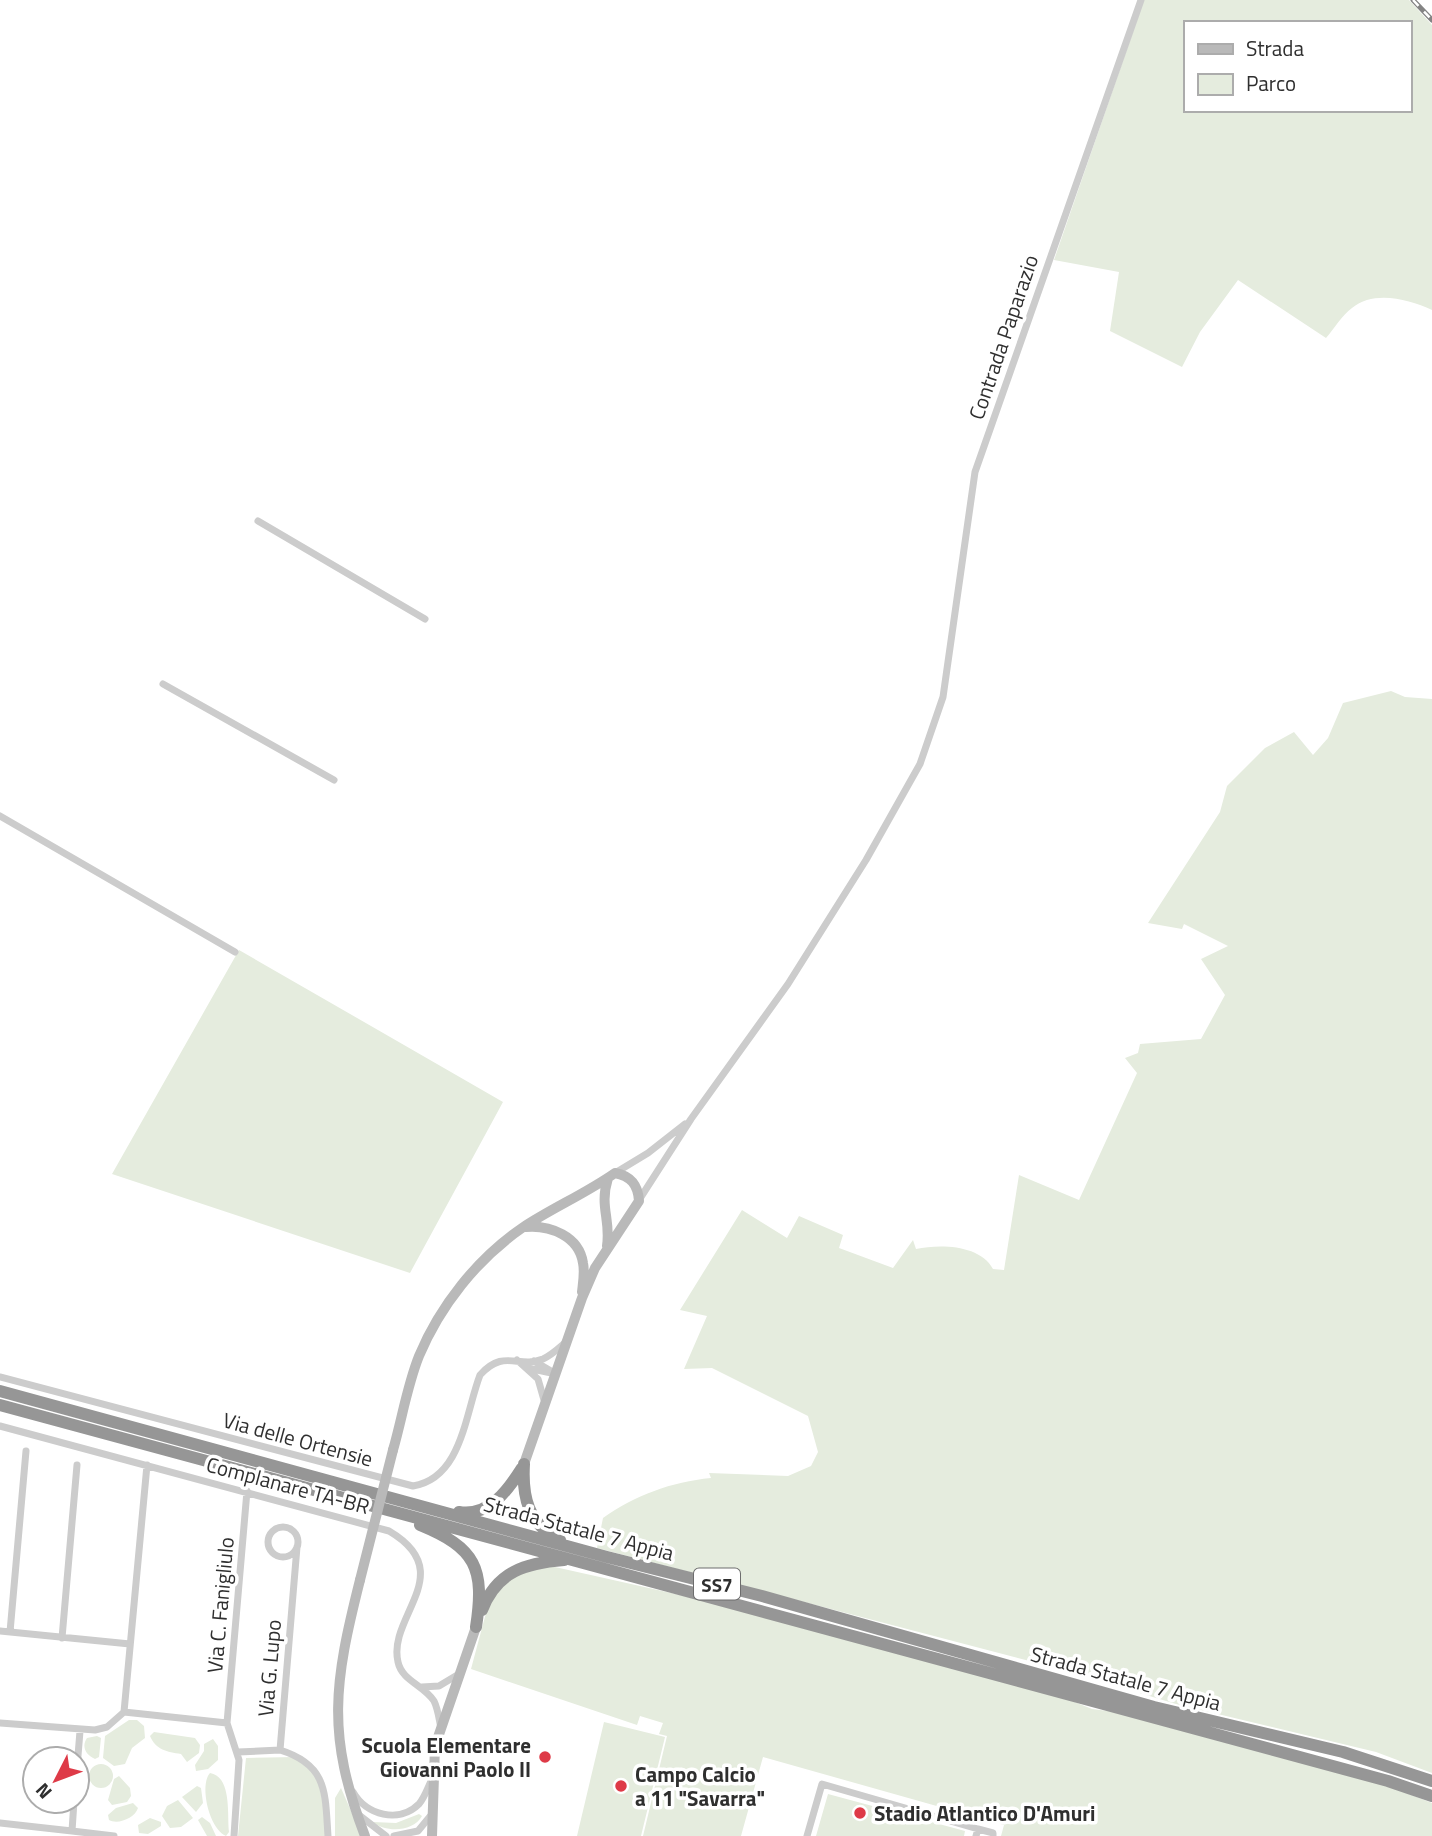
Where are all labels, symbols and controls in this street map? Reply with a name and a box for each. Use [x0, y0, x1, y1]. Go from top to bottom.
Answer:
legend [1184, 21, 1411, 112]
text: Strada [1246, 32, 1304, 64]
text: Parco [1246, 67, 1296, 99]
street label: Contrada Paparazio [960, 250, 1046, 424]
street label: Via delle Ortensie [220, 1404, 376, 1474]
street label: Complanare TA-BR [203, 1448, 373, 1522]
street label: Strada Statale 7 Appia [480, 1487, 678, 1569]
street label: Via C. Fanigliulo [198, 1536, 242, 1674]
road number: SS7 [694, 1568, 740, 1600]
street label: Via G. Lupo [249, 1618, 289, 1718]
street label: Strada Statale 7 Appia [1027, 1637, 1225, 1719]
place label: Scuola Elementare Giovanni Paolo II [362, 1729, 531, 1785]
north arrow [21, 1745, 91, 1815]
marker: Scuola Elementare Giovanni Paolo II [537, 1749, 553, 1765]
place label: Campo Calcio a 11 "Savarra" [635, 1758, 765, 1814]
text: N [28, 1777, 58, 1806]
marker: Campo Calcio a 11 "Savarra" [613, 1778, 629, 1794]
place label: Stadio Atlantico D'Amuri [874, 1797, 1096, 1829]
marker: Stadio Atlantico D'Amuri [852, 1805, 868, 1821]

